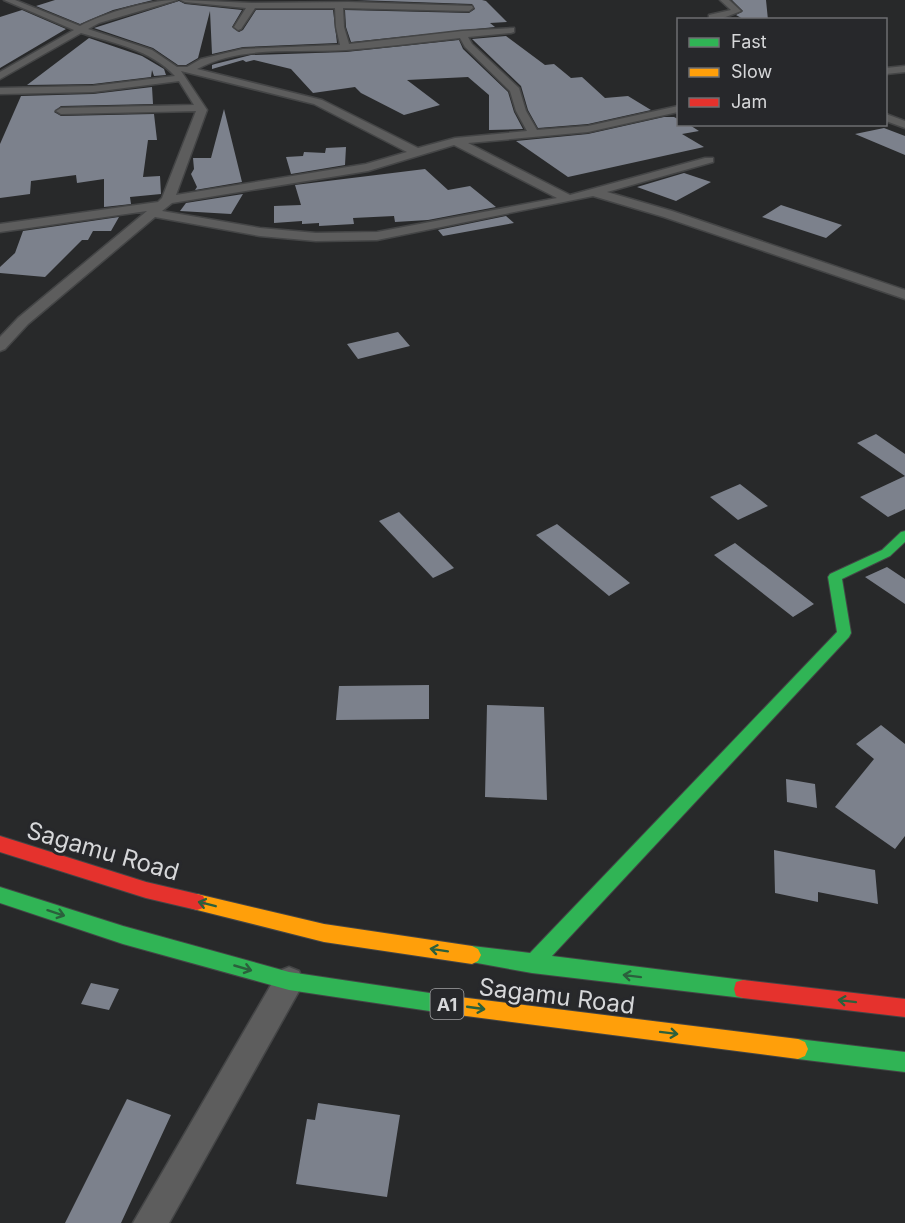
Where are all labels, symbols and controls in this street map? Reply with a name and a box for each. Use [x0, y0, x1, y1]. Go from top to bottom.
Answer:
legend [677, 18, 887, 126]
text: Fast [731, 31, 767, 52]
text: Slow [731, 61, 772, 82]
text: Jam [731, 91, 767, 112]
street label: Sagamu Road [24, 815, 182, 887]
one-way arrow [198, 898, 217, 910]
one-way arrow [46, 908, 65, 919]
one-way arrow [430, 944, 449, 955]
one-way arrow [233, 963, 252, 975]
one-way arrow [623, 970, 643, 981]
street label: Sagamu Road [477, 972, 637, 1020]
road number: A1 [430, 989, 464, 1019]
one-way arrow [837, 995, 857, 1006]
one-way arrow [466, 1003, 485, 1014]
one-way arrow [659, 1028, 679, 1039]

